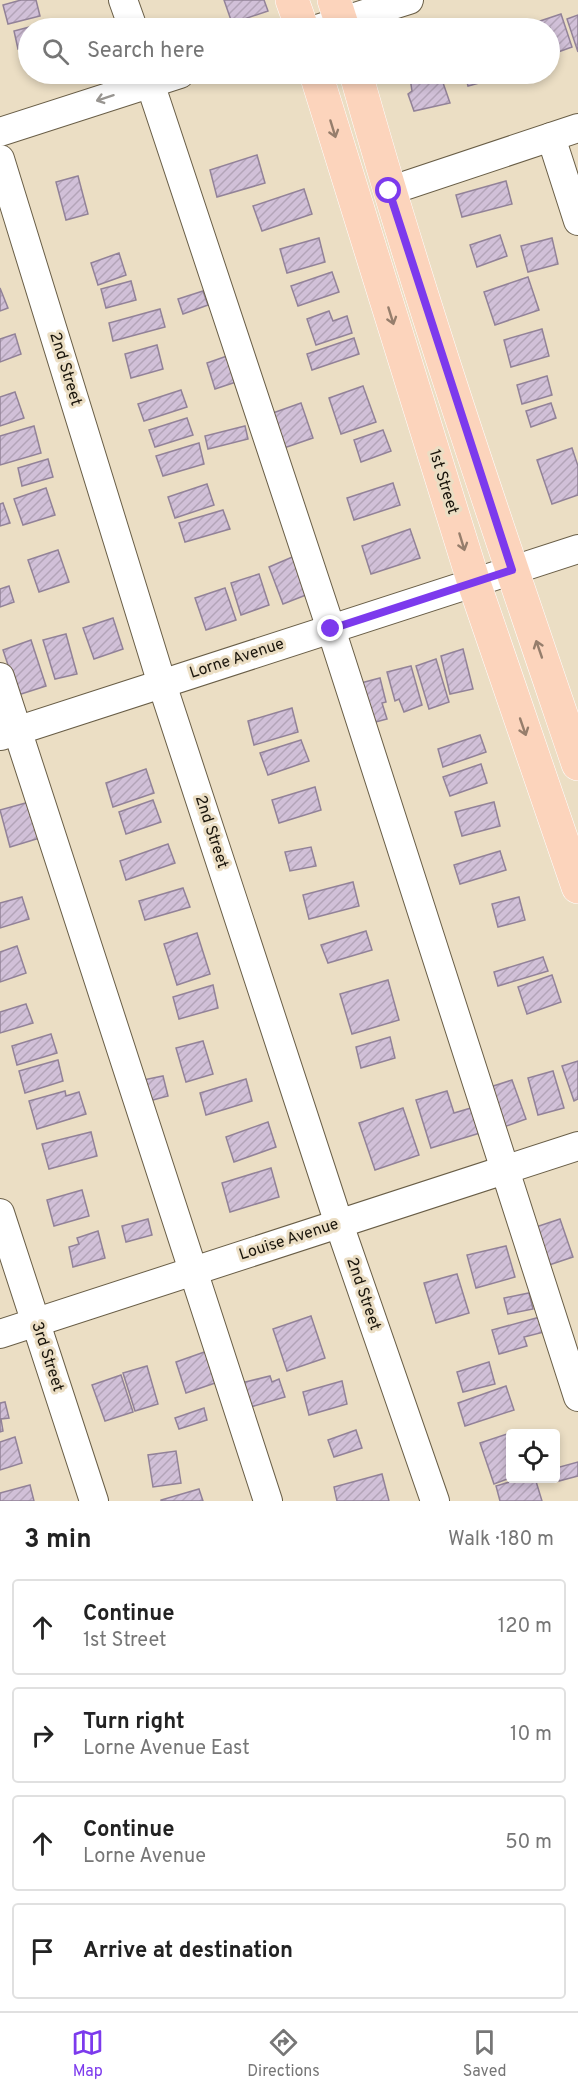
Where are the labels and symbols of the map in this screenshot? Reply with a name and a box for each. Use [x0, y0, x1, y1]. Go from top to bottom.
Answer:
one-way arrow [96, 93, 115, 104]
one-way arrow [328, 119, 339, 138]
route start [375, 177, 401, 203]
one-way arrow [386, 306, 397, 325]
street label: 2nd Street [44, 330, 86, 408]
street label: 1st Street [424, 447, 462, 517]
one-way arrow [457, 532, 468, 551]
route end [317, 615, 343, 641]
street label: Lorne Avenue [187, 634, 287, 684]
one-way arrow [533, 640, 544, 659]
one-way arrow [519, 717, 530, 736]
street label: 2nd Street [190, 793, 232, 871]
street label: Louise Avenue [237, 1214, 341, 1266]
street label: 2nd Street [341, 1255, 385, 1333]
street label: 3rd Street [26, 1320, 68, 1394]

